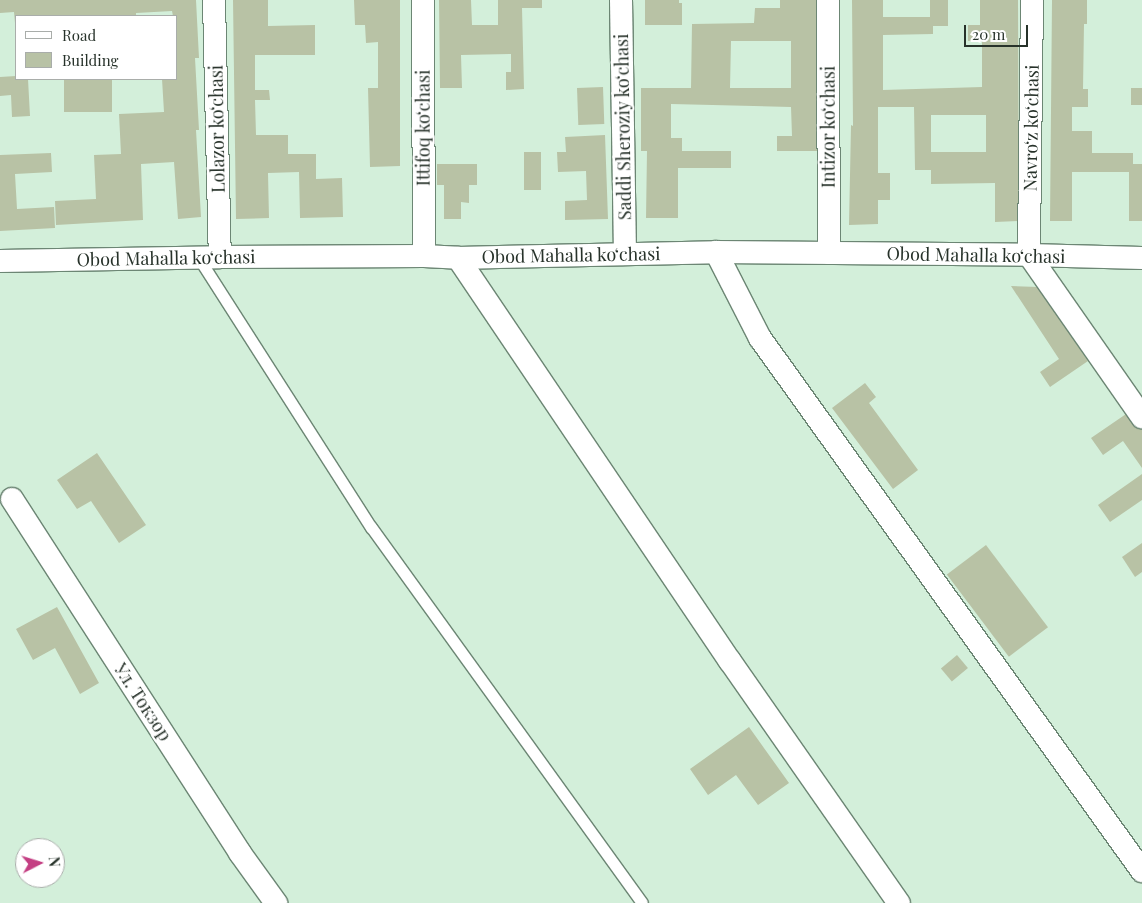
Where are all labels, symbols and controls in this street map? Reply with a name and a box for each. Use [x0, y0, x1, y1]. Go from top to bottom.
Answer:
legend [15, 15, 178, 80]
scale bar [967, 15, 1031, 47]
text: 20 m [972, 24, 1005, 44]
text: Road [62, 25, 96, 45]
street label: Saddi Sheroziy koʻchasi [611, 33, 635, 221]
text: Building [62, 50, 118, 70]
street label: Lolazor ko‘chasi [205, 64, 229, 194]
street label: Navro‘z ko‘chasi [1019, 64, 1043, 192]
street label: Intizor koʻchasi [817, 65, 839, 189]
street label: Ittifoq ko‘chasi [412, 69, 434, 187]
street label: Obod Mahalla ko‘chasi [481, 243, 661, 267]
street label: Obod Mahalla ko‘chasi [886, 243, 1066, 267]
street label: Obod Mahalla ko‘chasi [76, 246, 256, 270]
street label: Ул. Токзор [110, 659, 176, 745]
north arrow [15, 838, 65, 888]
text: N [45, 856, 64, 868]

